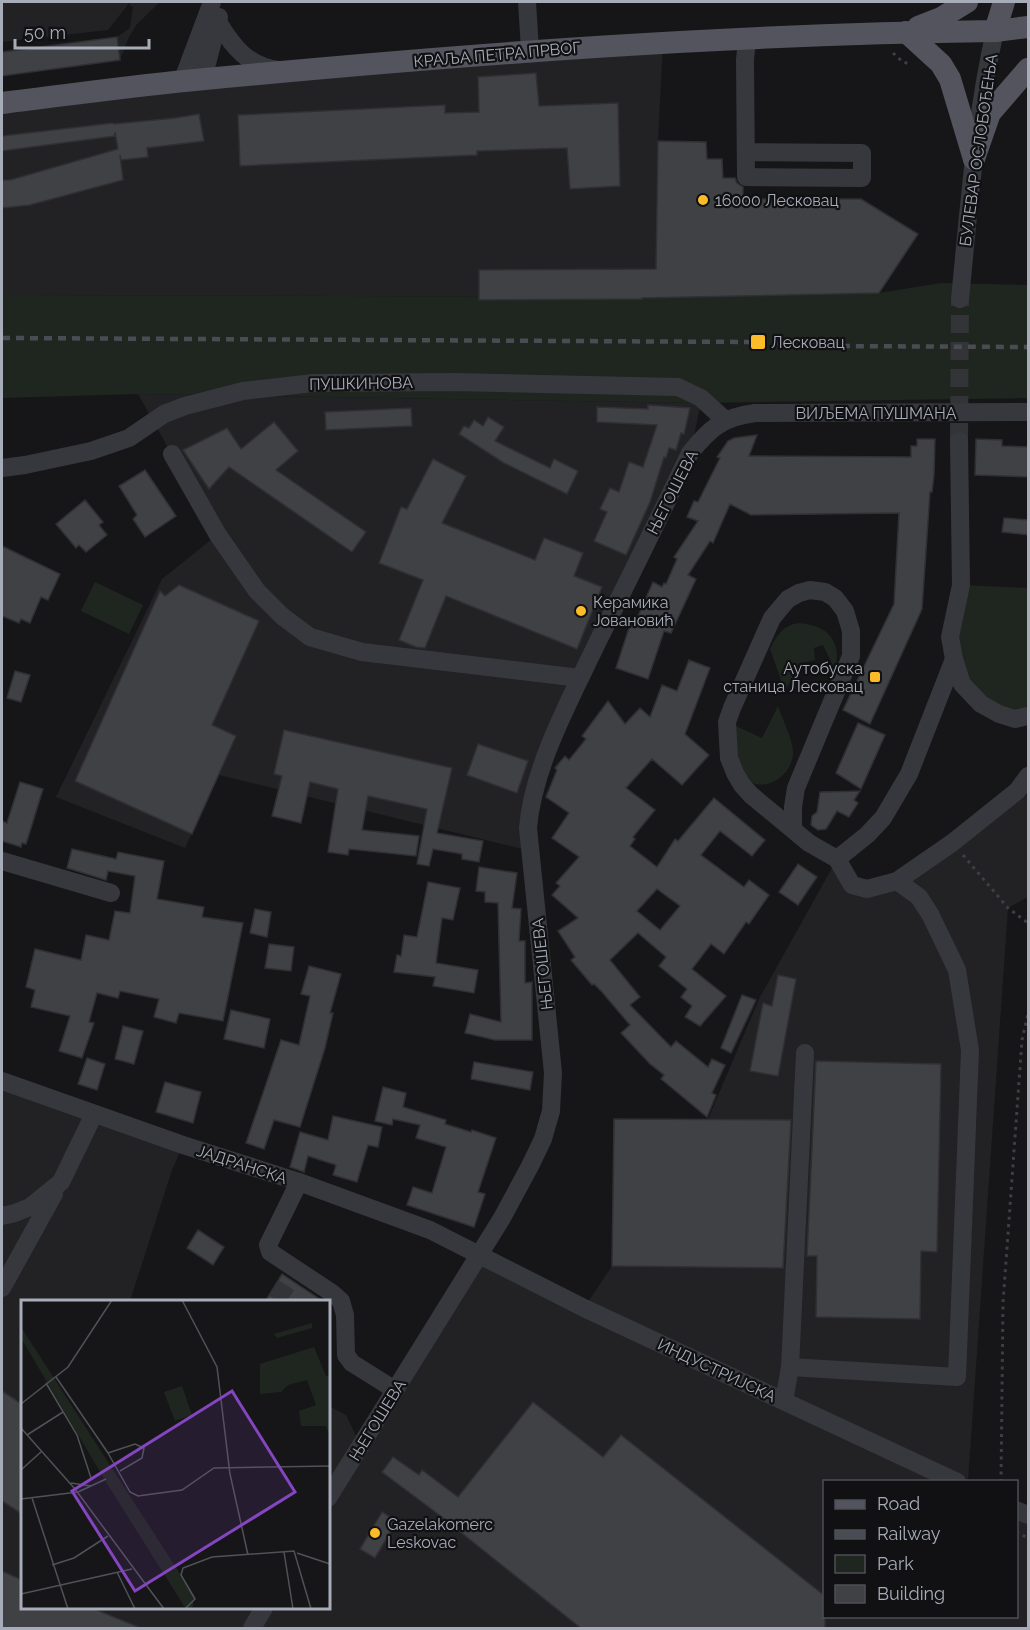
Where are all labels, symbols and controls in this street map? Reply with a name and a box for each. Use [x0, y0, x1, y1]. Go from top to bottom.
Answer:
scale bar [15, 12, 148, 50]
text: 50 m [24, 22, 66, 43]
street label: КРАЉА ПЕТРА ПРВОГ [413, 38, 581, 71]
street label: БУЛЕВАР ОСЛОБОЂЕЊА [956, 53, 1001, 247]
place label: 16000 Лесковац [715, 191, 839, 210]
marker: 16000 Лесковац [696, 193, 710, 207]
marker: Лесковац [749, 333, 767, 351]
place label: Лесковац [771, 333, 845, 352]
street label: ПУШКИНОВА [309, 373, 413, 394]
street label: ВИЉЕМА ПУШМАНА [795, 404, 957, 423]
street label: ЊЕГОШЕВА [643, 447, 702, 538]
place label: Керамика Јовановић [593, 593, 674, 630]
marker: Керамика Јовановић [574, 604, 588, 618]
place label: Аутобуска станица Лесковац [723, 659, 863, 696]
marker: Аутобуска станица Лесковац [868, 670, 882, 684]
street label: ЊЕГОШЕВА [528, 917, 557, 1011]
street label: ЈАДРАНСКА [194, 1141, 290, 1188]
inset map [21, 1300, 330, 1609]
street label: ИНДУСТРИЈСКА [655, 1335, 779, 1406]
street label: ЊЕГОШЕВА [345, 1376, 410, 1464]
legend [823, 1480, 1018, 1618]
text: Road [877, 1493, 920, 1514]
place label: Gazelakomerc Leskovac [387, 1515, 493, 1552]
text: Railway [877, 1523, 941, 1544]
marker: Gazelakomerc Leskovac [368, 1526, 382, 1540]
text: Park [877, 1553, 914, 1574]
text: Building [877, 1583, 945, 1604]

